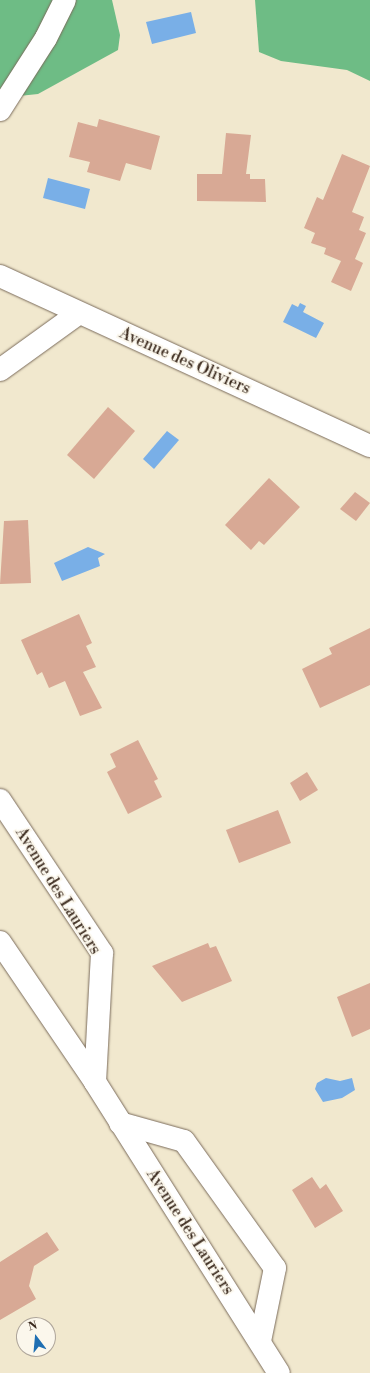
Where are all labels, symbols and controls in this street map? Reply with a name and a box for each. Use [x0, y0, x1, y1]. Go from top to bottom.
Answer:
street label: Avenue des Oliviers [117, 323, 253, 399]
street label: Avenue des Lauriers [11, 824, 105, 958]
street label: Avenue des Lauriers [142, 1166, 238, 1298]
north arrow [16, 1317, 56, 1357]
text: N [27, 1319, 39, 1334]

